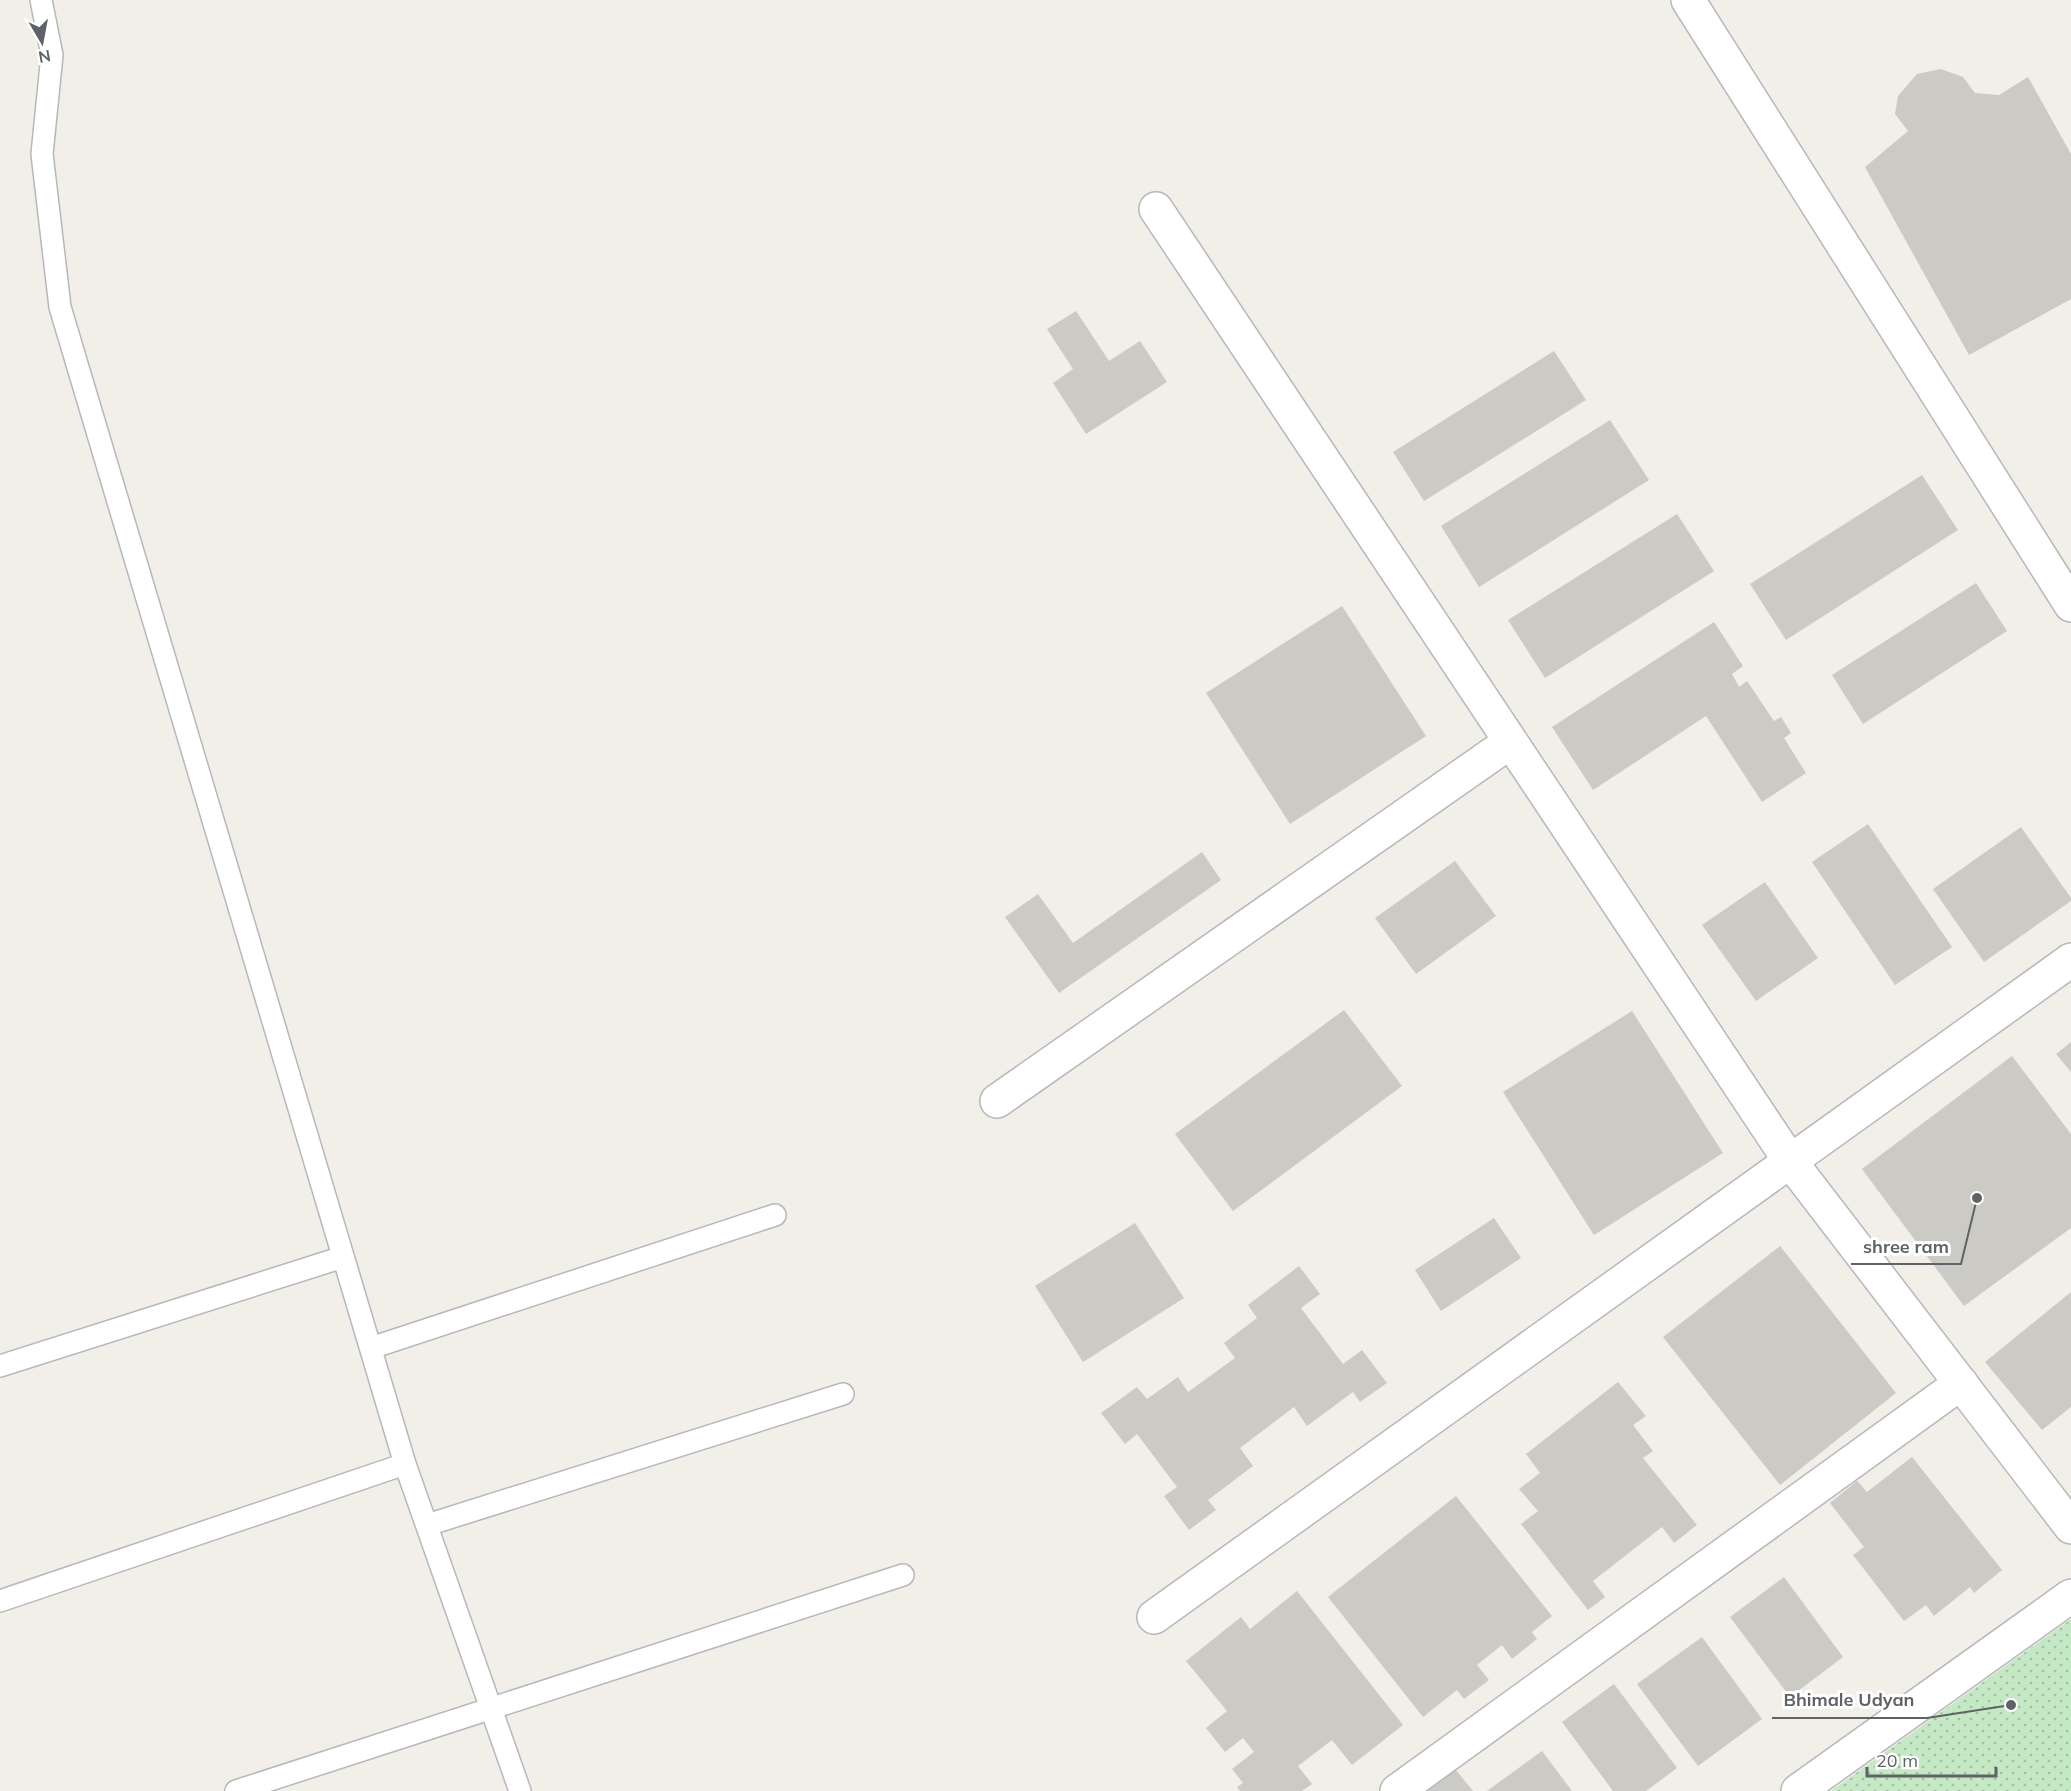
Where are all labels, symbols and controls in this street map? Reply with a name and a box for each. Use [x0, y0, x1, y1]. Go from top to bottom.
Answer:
north arrow [12, 12, 72, 72]
text: N [37, 46, 52, 68]
callout: shree ram [1851, 1228, 1961, 1264]
text: shree ram [1863, 1235, 1949, 1258]
callout: Bhimale Udyan [1772, 1682, 1927, 1718]
text: Bhimale Udyan [1784, 1688, 1914, 1711]
scale bar [1867, 1740, 1996, 1778]
text: 20 m [1876, 1749, 1918, 1772]

